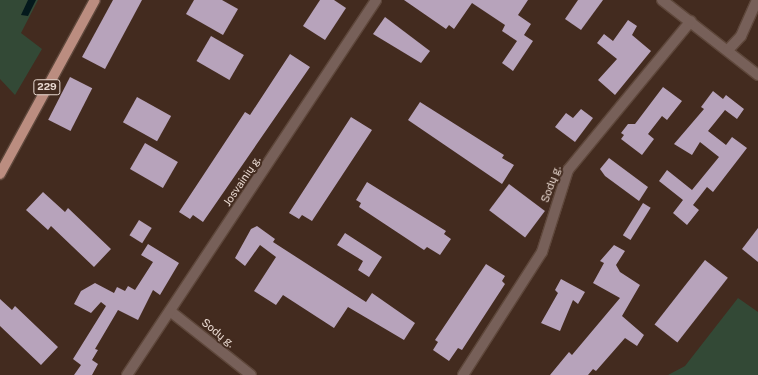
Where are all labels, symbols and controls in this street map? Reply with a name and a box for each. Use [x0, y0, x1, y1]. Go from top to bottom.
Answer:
road number: 229 [33, 79, 61, 95]
street label: Josvainių g. [220, 153, 264, 209]
street label: Sodų g. [538, 164, 564, 204]
street label: Sodų g. [199, 316, 237, 350]

